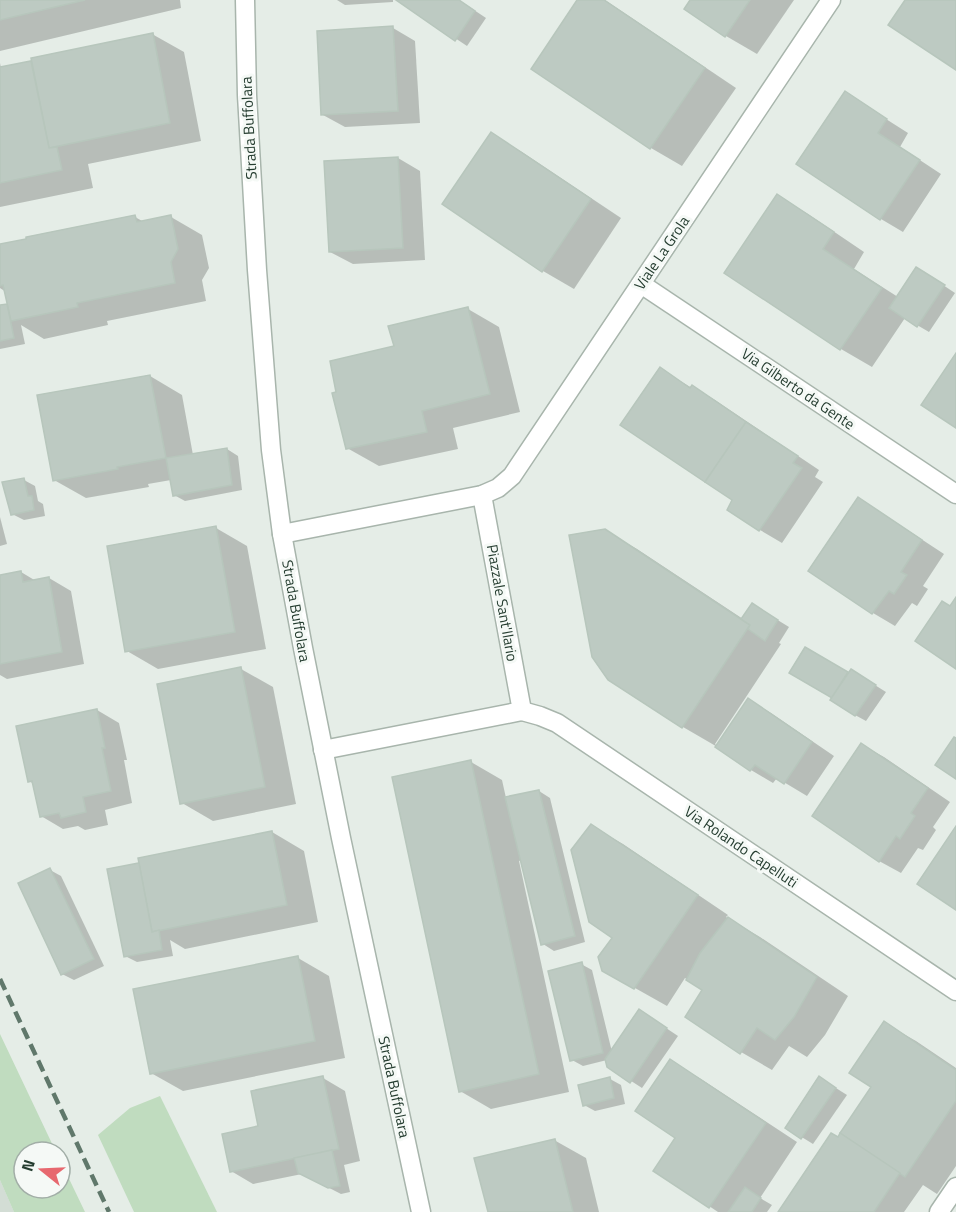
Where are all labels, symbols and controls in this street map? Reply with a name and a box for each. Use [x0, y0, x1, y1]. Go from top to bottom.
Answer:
street label: Strada Buffolara [234, 75, 263, 180]
street label: Viale La Grola [628, 211, 695, 294]
street label: Via Gilberto da Gente [737, 342, 860, 435]
street label: Piazzale Sant'Ilario [481, 543, 524, 663]
street label: Strada Buffolara [276, 558, 317, 664]
street label: Via Rolando Capelluti [680, 800, 803, 893]
street label: Strada Buffolara [372, 1034, 417, 1140]
north arrow [12, 1140, 72, 1200]
text: N [15, 1156, 41, 1174]

